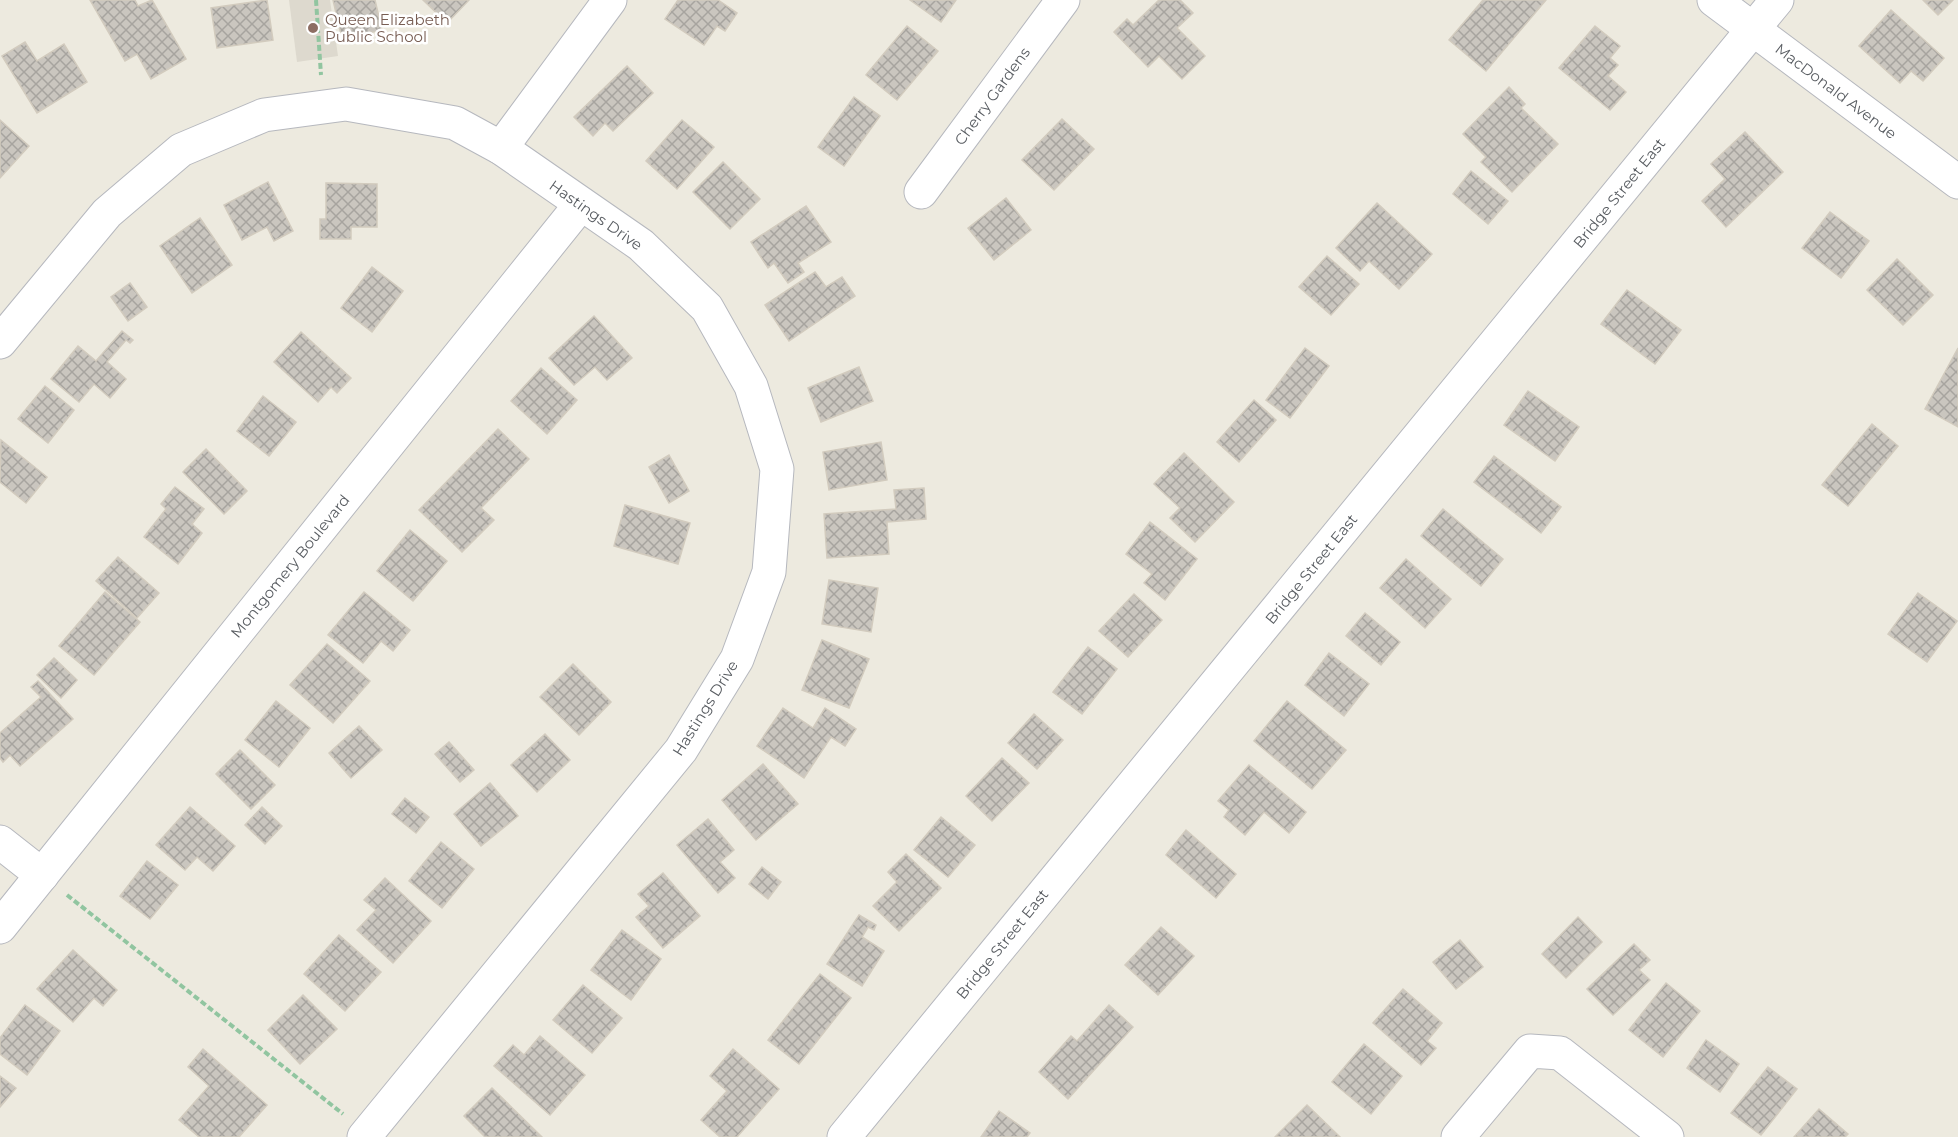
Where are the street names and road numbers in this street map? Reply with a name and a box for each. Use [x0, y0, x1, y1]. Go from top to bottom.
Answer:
street label: MacDonald Avenue [1772, 39, 1900, 143]
street label: Cherry Gardens [950, 43, 1034, 149]
street label: Bridge Street East [1569, 134, 1669, 252]
street label: Hastings Drive [546, 176, 646, 254]
street label: Montgomery Boulevard [226, 491, 354, 641]
street label: Bridge Street East [1261, 510, 1361, 628]
street label: Hastings Drive [668, 657, 742, 759]
street label: Bridge Street East [952, 885, 1052, 1003]

